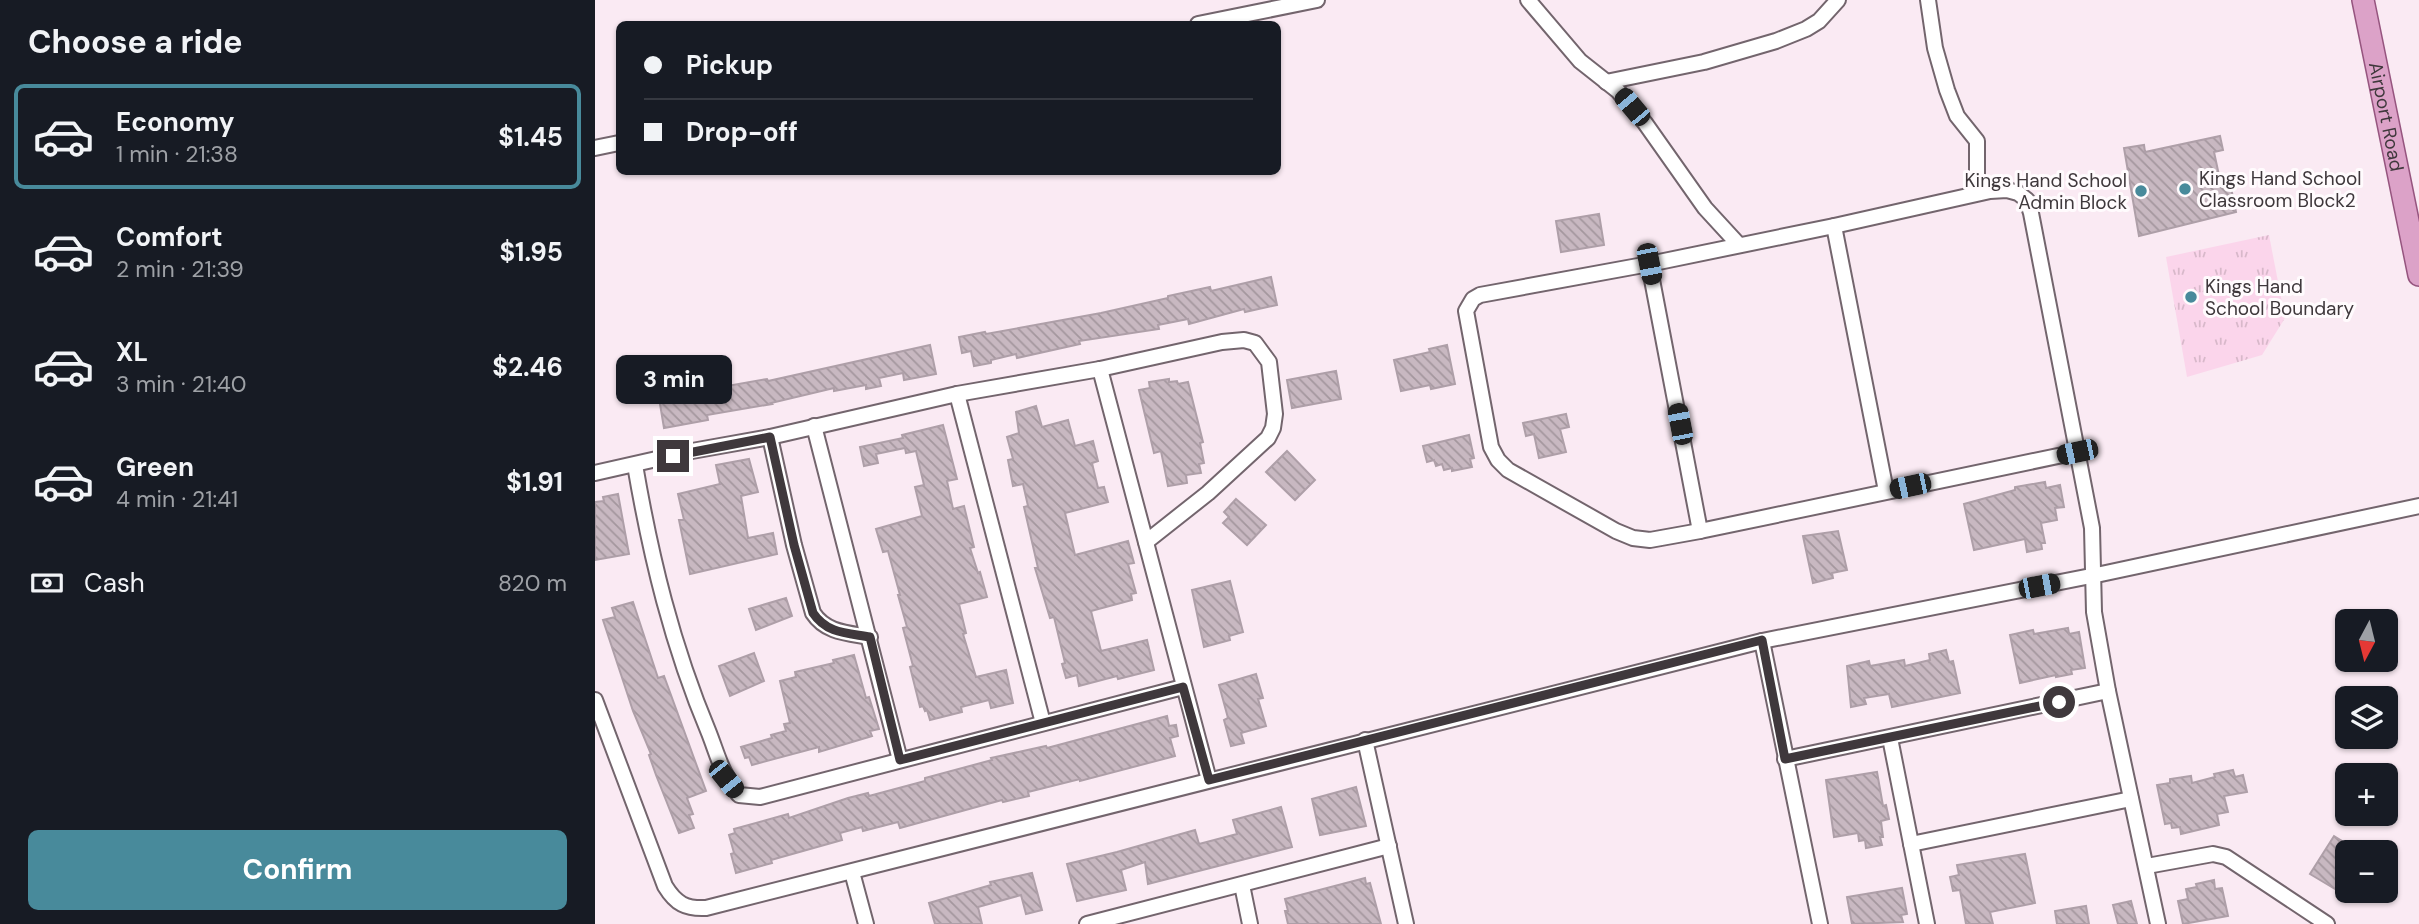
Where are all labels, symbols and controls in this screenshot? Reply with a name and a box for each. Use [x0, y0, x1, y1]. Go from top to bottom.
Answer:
text: Choose a ride [28, 21, 243, 63]
text: Pickup [686, 48, 773, 82]
street label: Airport Road [2363, 60, 2410, 174]
car [1611, 84, 1654, 130]
icon: car [32, 105, 95, 168]
text: Economy [116, 105, 234, 139]
text: Drop-off [686, 115, 798, 149]
text: $1.45 [498, 120, 563, 154]
text: 1 min · 21:38 [116, 139, 238, 169]
place label: Kings Hand School Classroom Block2 [2199, 166, 2362, 213]
place label: Kings Hand School Admin Block [1965, 168, 2127, 215]
marker: Kings Hand School Classroom Block2 [2177, 181, 2193, 197]
marker: Kings Hand School Admin Block [2133, 183, 2149, 199]
icon: car [32, 220, 95, 283]
text: Comfort [116, 220, 222, 254]
text: $1.95 [499, 235, 563, 269]
car [1635, 241, 1664, 287]
text: 2 min · 21:39 [116, 254, 244, 284]
place label: Kings Hand School Boundary [2205, 274, 2354, 321]
marker: Kings Hand School Boundary [2183, 289, 2199, 305]
icon: car [32, 335, 95, 398]
text: XL [116, 335, 148, 369]
text: $2.46 [492, 350, 563, 384]
callout: 3 min [615, 354, 731, 404]
text: 3 min [643, 364, 705, 394]
text: 3 min · 21:40 [116, 369, 246, 399]
car [1666, 401, 1695, 447]
car [2055, 437, 2100, 467]
route end [657, 440, 689, 472]
icon: car [32, 450, 95, 513]
text: Green [116, 450, 194, 484]
text: $1.91 [506, 465, 563, 499]
car [1888, 471, 1933, 501]
text: 4 min · 21:41 [116, 484, 238, 514]
icon: cash [28, 564, 66, 602]
text: Cash [84, 566, 145, 600]
text: 820 m [498, 568, 567, 598]
car [2017, 572, 2062, 600]
north arrow [2335, 609, 2397, 672]
map controls [2335, 609, 2398, 903]
route start [2043, 686, 2075, 718]
button: layers [2335, 686, 2398, 749]
car [705, 756, 748, 802]
button: + [2335, 763, 2398, 826]
button: Confirm [28, 830, 567, 910]
button: − [2335, 840, 2398, 903]

